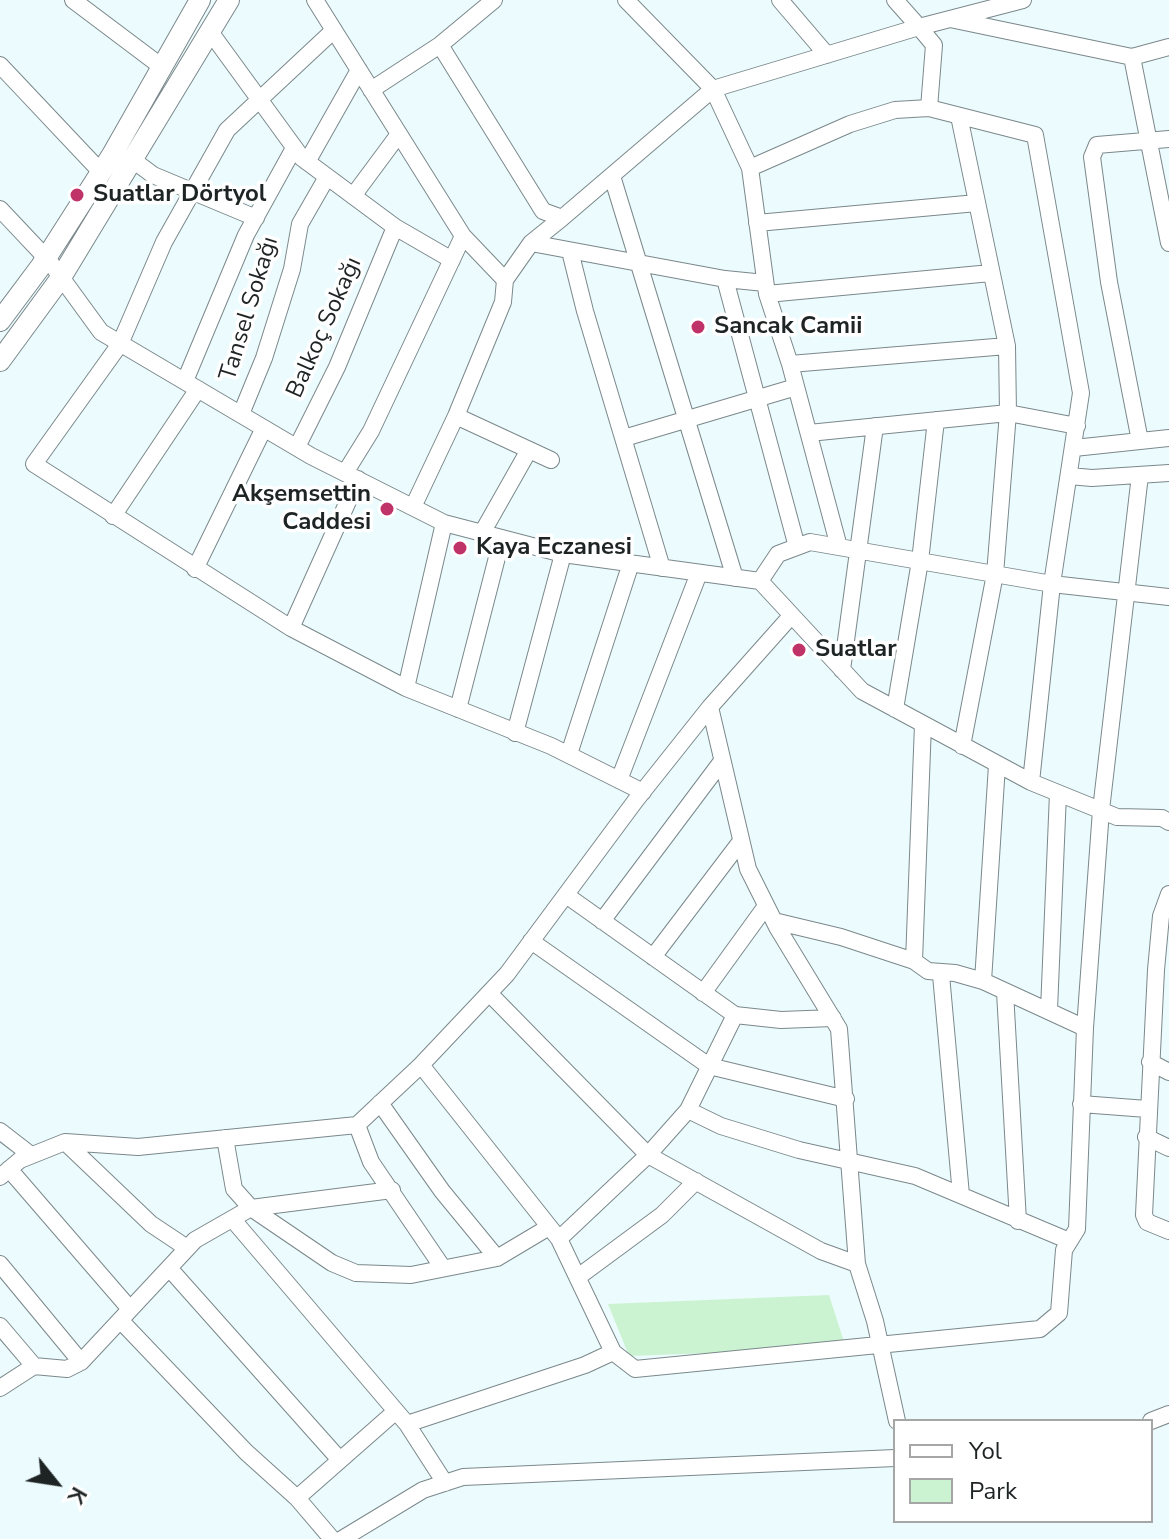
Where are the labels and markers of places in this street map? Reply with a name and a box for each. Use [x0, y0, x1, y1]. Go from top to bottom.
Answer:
place label: Suatlar Dörtyol [93, 181, 267, 209]
marker: Suatlar Dörtyol [68, 186, 86, 204]
place label: Sancak Camii [714, 313, 862, 341]
marker: Sancak Camii [689, 318, 707, 336]
place label: Akşemsettin Caddesi [232, 481, 371, 537]
marker: Akşemsettin Caddesi [378, 500, 396, 518]
place label: Kaya Eczanesi [476, 534, 632, 562]
marker: Kaya Eczanesi [451, 539, 469, 557]
place label: Suatlar [815, 636, 897, 664]
marker: Suatlar [790, 641, 808, 659]

